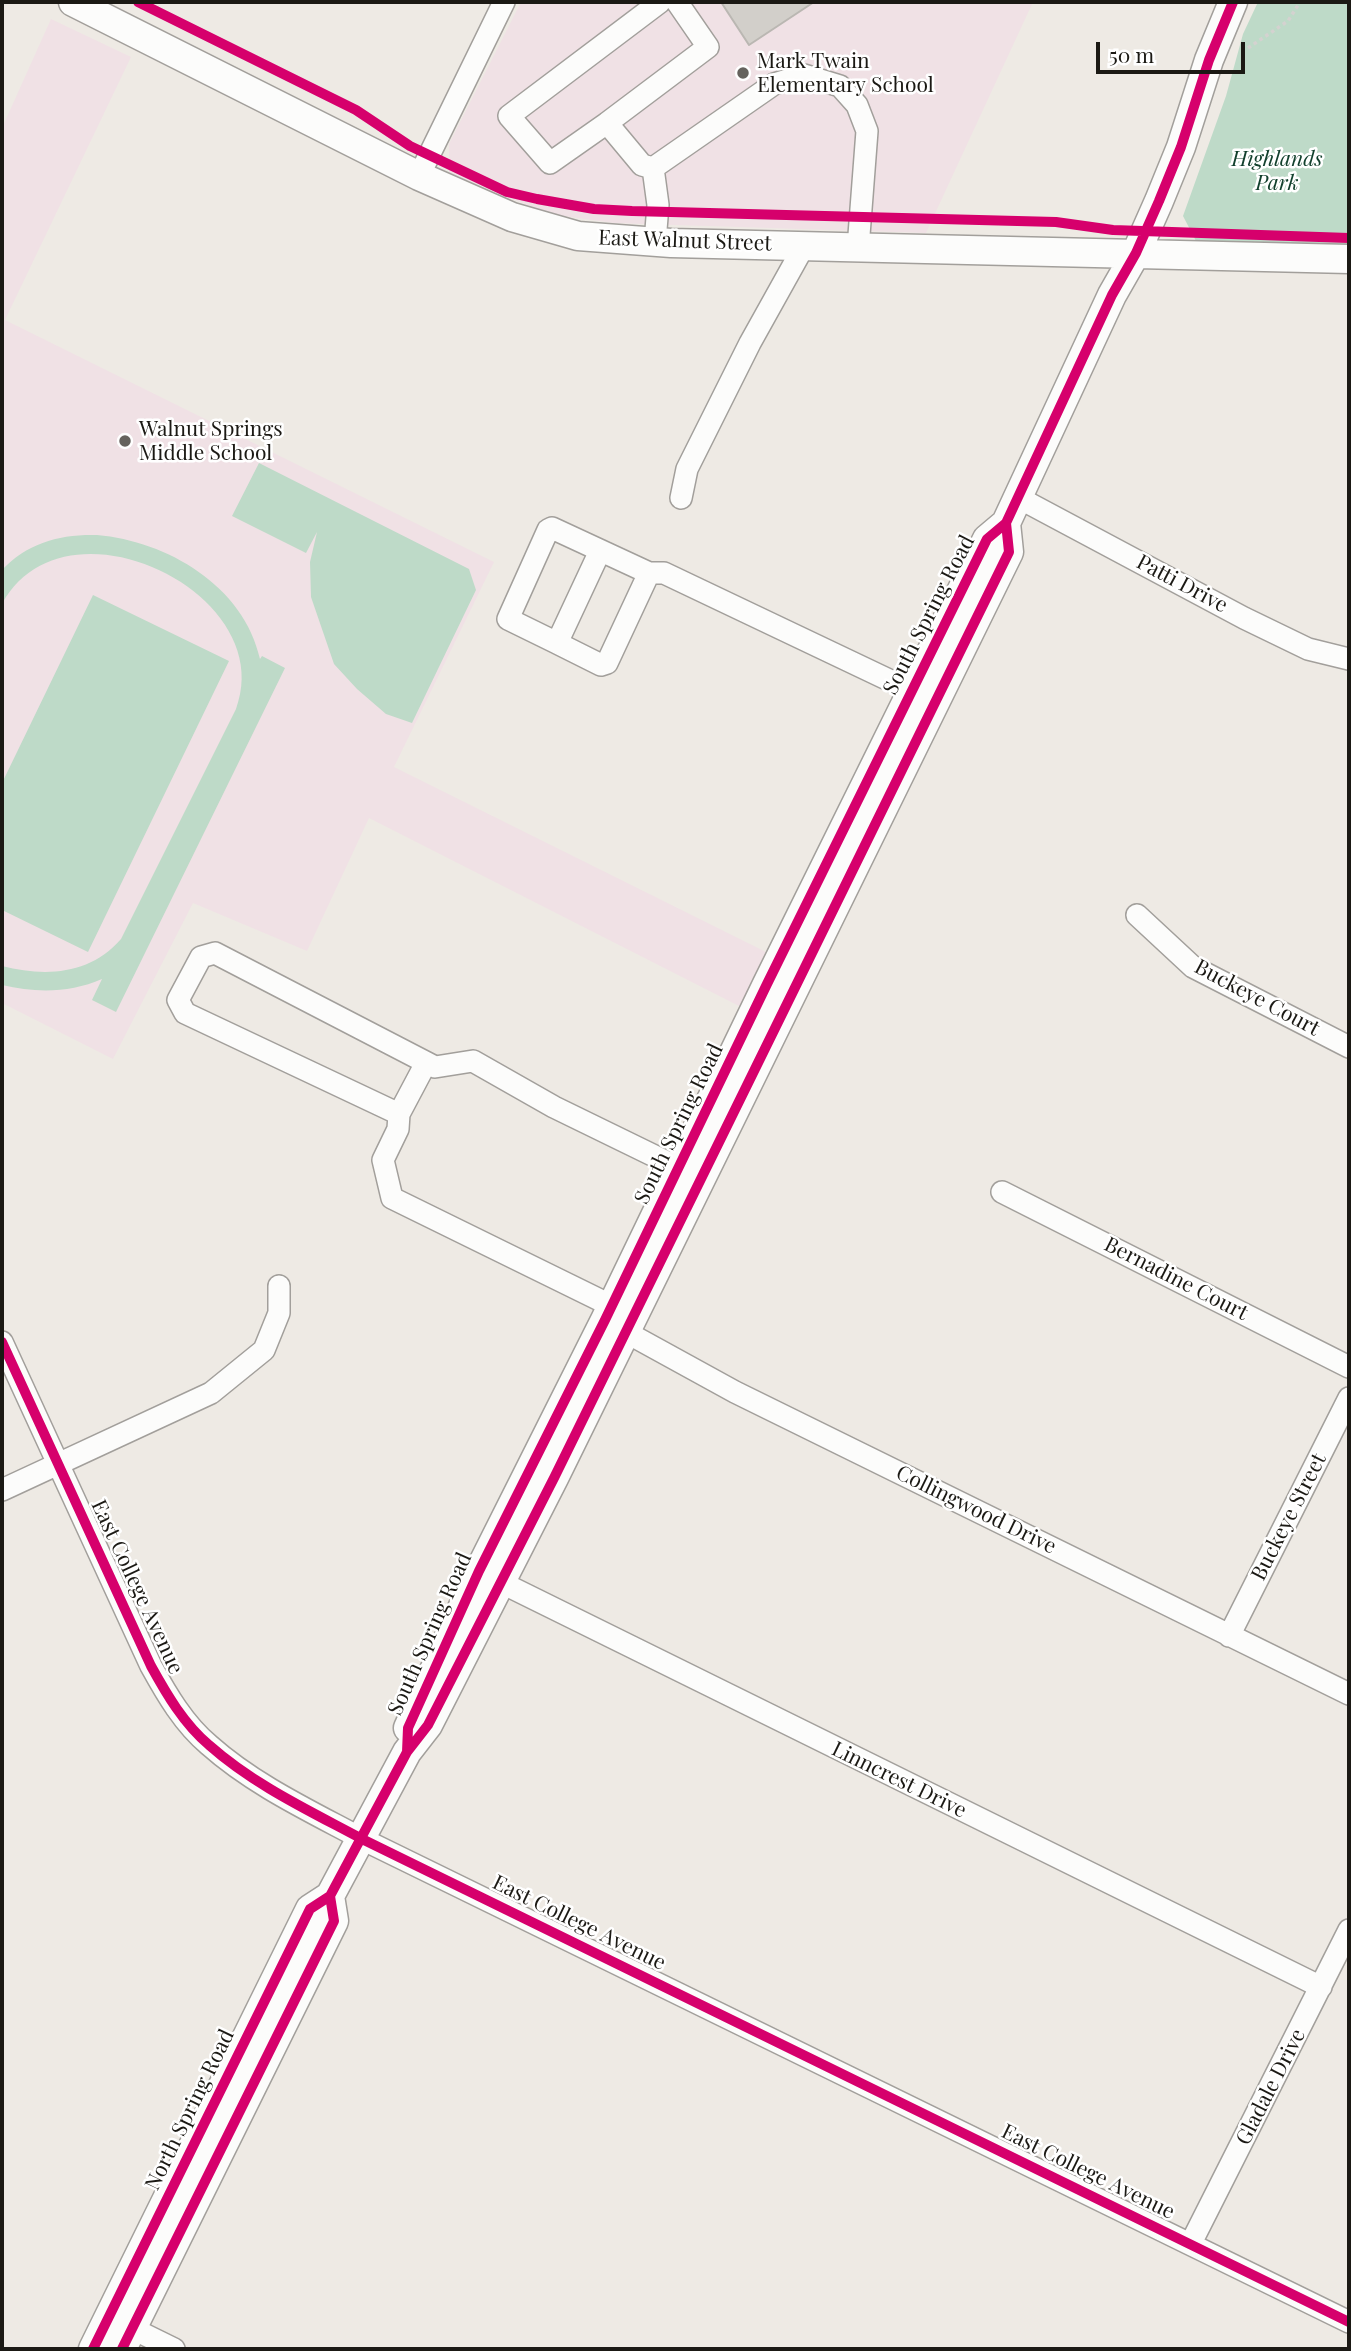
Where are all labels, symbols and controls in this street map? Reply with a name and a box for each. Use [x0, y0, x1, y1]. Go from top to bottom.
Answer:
scale bar [1099, 28, 1248, 72]
text: 50 m [1109, 40, 1154, 68]
place label: Mark Twain Elementary School [757, 48, 934, 98]
marker: Mark Twain Elementary School [735, 65, 751, 81]
park label: Highlands Park [1231, 146, 1323, 196]
street label: East Walnut Street [598, 225, 772, 257]
place label: Walnut Springs Middle School [139, 416, 283, 466]
marker: Walnut Springs Middle School [117, 433, 133, 449]
street label: South Spring Road [878, 531, 980, 699]
street label: Patti Drive [1132, 550, 1232, 618]
street label: Buckeye Court [1190, 954, 1324, 1042]
street label: South Spring Road [629, 1040, 729, 1208]
street label: Bernadine Court [1100, 1232, 1252, 1326]
street label: Buckeye Street [1246, 1449, 1332, 1585]
street label: Collingwood Drive [892, 1460, 1060, 1560]
street label: East College Avenue [86, 1496, 188, 1678]
street label: South Spring Road [383, 1549, 477, 1719]
street label: Linncrest Drive [828, 1737, 970, 1823]
street label: East College Avenue [488, 1870, 670, 1976]
street label: North Spring Road [140, 2025, 240, 2195]
street label: Gladale Drive [1231, 2025, 1311, 2149]
street label: East College Avenue [997, 2119, 1179, 2225]

